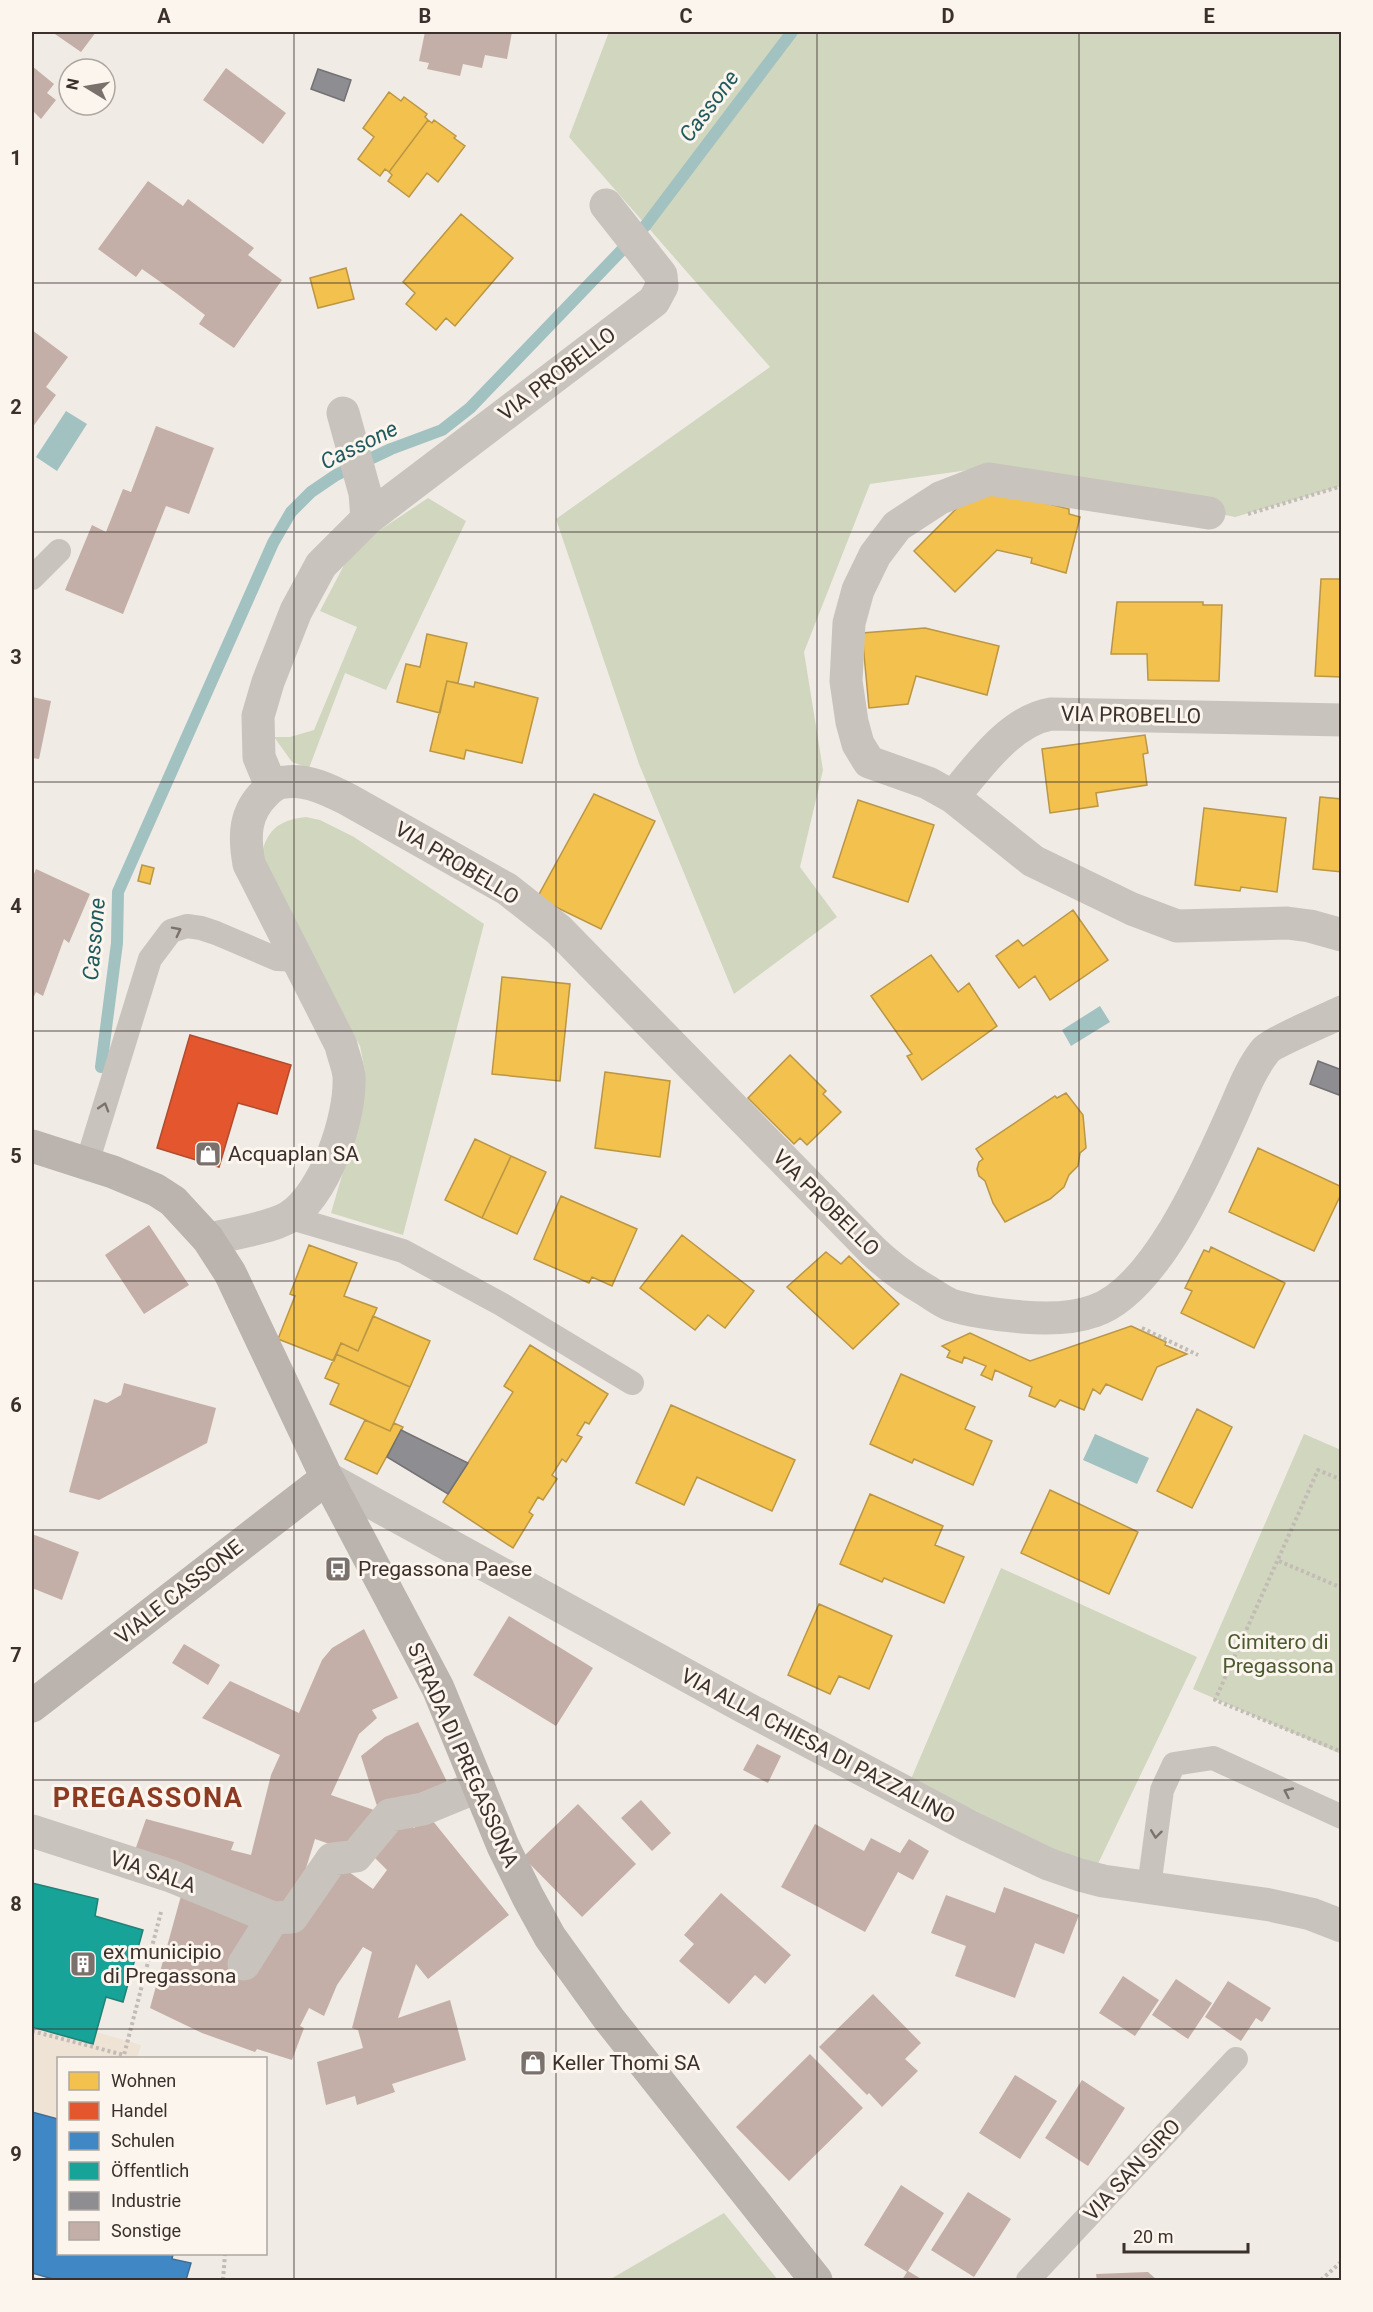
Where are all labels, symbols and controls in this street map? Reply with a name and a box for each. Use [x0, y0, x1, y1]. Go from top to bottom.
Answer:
text: A [157, 4, 171, 28]
text: B [419, 4, 431, 28]
text: C [679, 4, 693, 28]
text: D [942, 4, 955, 28]
text: E [1203, 4, 1215, 28]
north arrow [57, 57, 117, 117]
water label: Cassone [674, 65, 744, 147]
text: N [62, 77, 83, 92]
text: 1 [10, 146, 22, 170]
street label: VIA PROBELLO [494, 322, 620, 426]
text: 2 [10, 395, 22, 419]
water label: Cassone [316, 416, 402, 474]
text: 3 [10, 645, 22, 669]
street label: VIA PROBELLO [1061, 702, 1201, 728]
street label: VIA PROBELLO [391, 817, 523, 909]
text: 4 [10, 894, 22, 918]
water label: Cassone [78, 897, 110, 981]
one-way arrow [171, 927, 181, 938]
one-way arrow [97, 1102, 109, 1113]
shop icon: Acquaplan SA [193, 1139, 223, 1169]
place label: Acquaplan SA [228, 1142, 359, 1166]
text: 5 [10, 1144, 22, 1168]
street label: VIA PROBELLO [768, 1145, 884, 1261]
text: 6 [10, 1393, 22, 1417]
street label: VIALE CASSONE [111, 1535, 248, 1649]
bus stop icon: Pregassona Paese [323, 1554, 353, 1584]
place label: Pregassona Paese [358, 1557, 532, 1581]
park label: Cimitero di Pregassona [1222, 1630, 1334, 1678]
street label: STRADA DI PREGASSONA [403, 1639, 524, 1871]
text: 7 [10, 1643, 22, 1667]
street label: VIA ALLA CHIESA DI PAZZALINO [677, 1663, 959, 1829]
district label: PREGASSONA [53, 1782, 243, 1814]
one-way arrow [1284, 1787, 1295, 1799]
one-way arrow [1151, 1829, 1163, 1838]
street label: VIA SALA [107, 1846, 200, 1898]
text: 8 [10, 1892, 22, 1916]
place label: ex municipio di Pregassona [103, 1940, 236, 1988]
building icon: ex municipio di Pregassona [68, 1949, 98, 1979]
shop icon: Keller Thomi SA [518, 2048, 548, 2078]
place label: Keller Thomi SA [552, 2051, 701, 2075]
legend [57, 2057, 267, 2255]
text: Wohnen [111, 2070, 176, 2091]
text: Handel [111, 2100, 168, 2121]
street label: VIA SAN SIRO [1079, 2114, 1185, 2226]
text: Schulen [111, 2130, 175, 2151]
text: 9 [10, 2142, 22, 2166]
text: Öffentlich [111, 2160, 189, 2181]
text: Industrie [111, 2190, 181, 2211]
scale bar [1124, 2216, 1248, 2254]
text: Sonstige [111, 2220, 181, 2241]
text: 20 m [1133, 2226, 1173, 2247]

